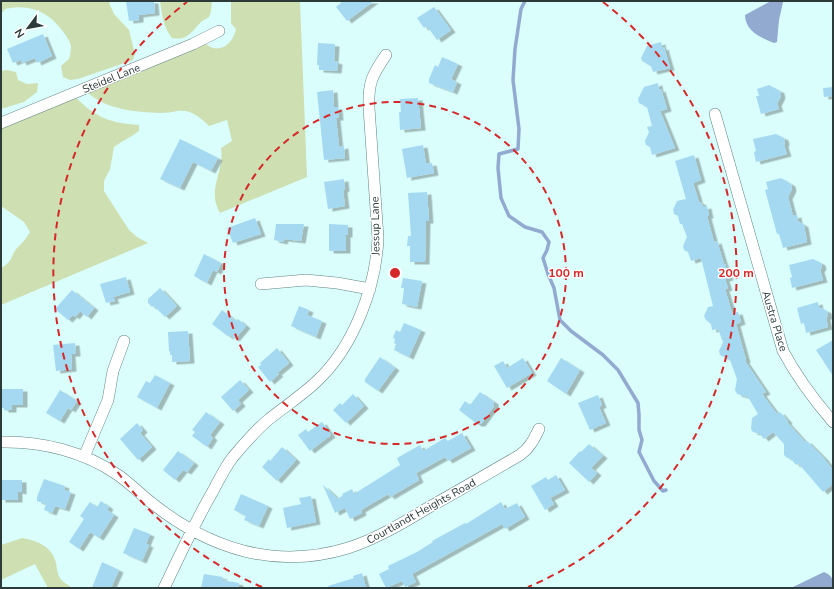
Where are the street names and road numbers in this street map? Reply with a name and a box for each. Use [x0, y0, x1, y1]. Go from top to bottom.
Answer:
street label: Steidel Lane [80, 60, 142, 97]
street label: Jessup Lane [367, 196, 384, 257]
street label: Austra Place [758, 289, 791, 353]
street label: Courtlandt Heights Road [364, 475, 479, 548]

